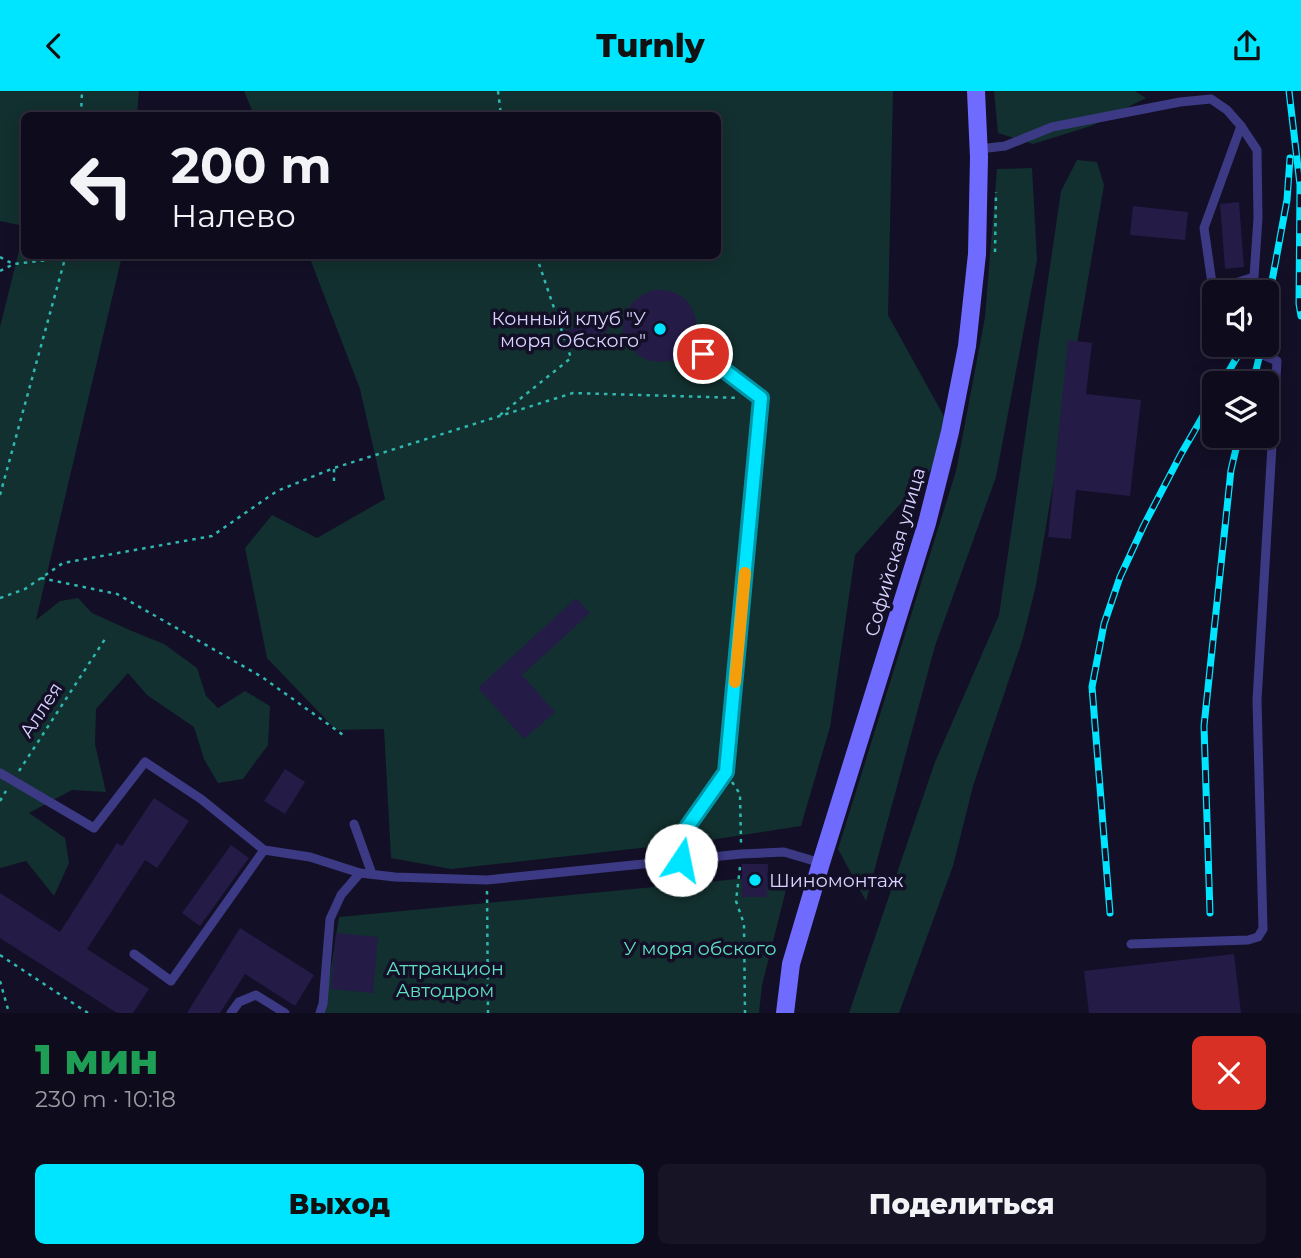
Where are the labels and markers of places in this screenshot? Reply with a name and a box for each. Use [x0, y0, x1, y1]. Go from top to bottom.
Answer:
place label: Конный клуб "У моря Обского" [492, 307, 646, 352]
marker: Конный клуб "У моря Обского" [652, 321, 668, 337]
pin [673, 324, 733, 384]
place label: Шиномонтаж [769, 869, 904, 892]
marker: Шиномонтаж [747, 872, 763, 888]

